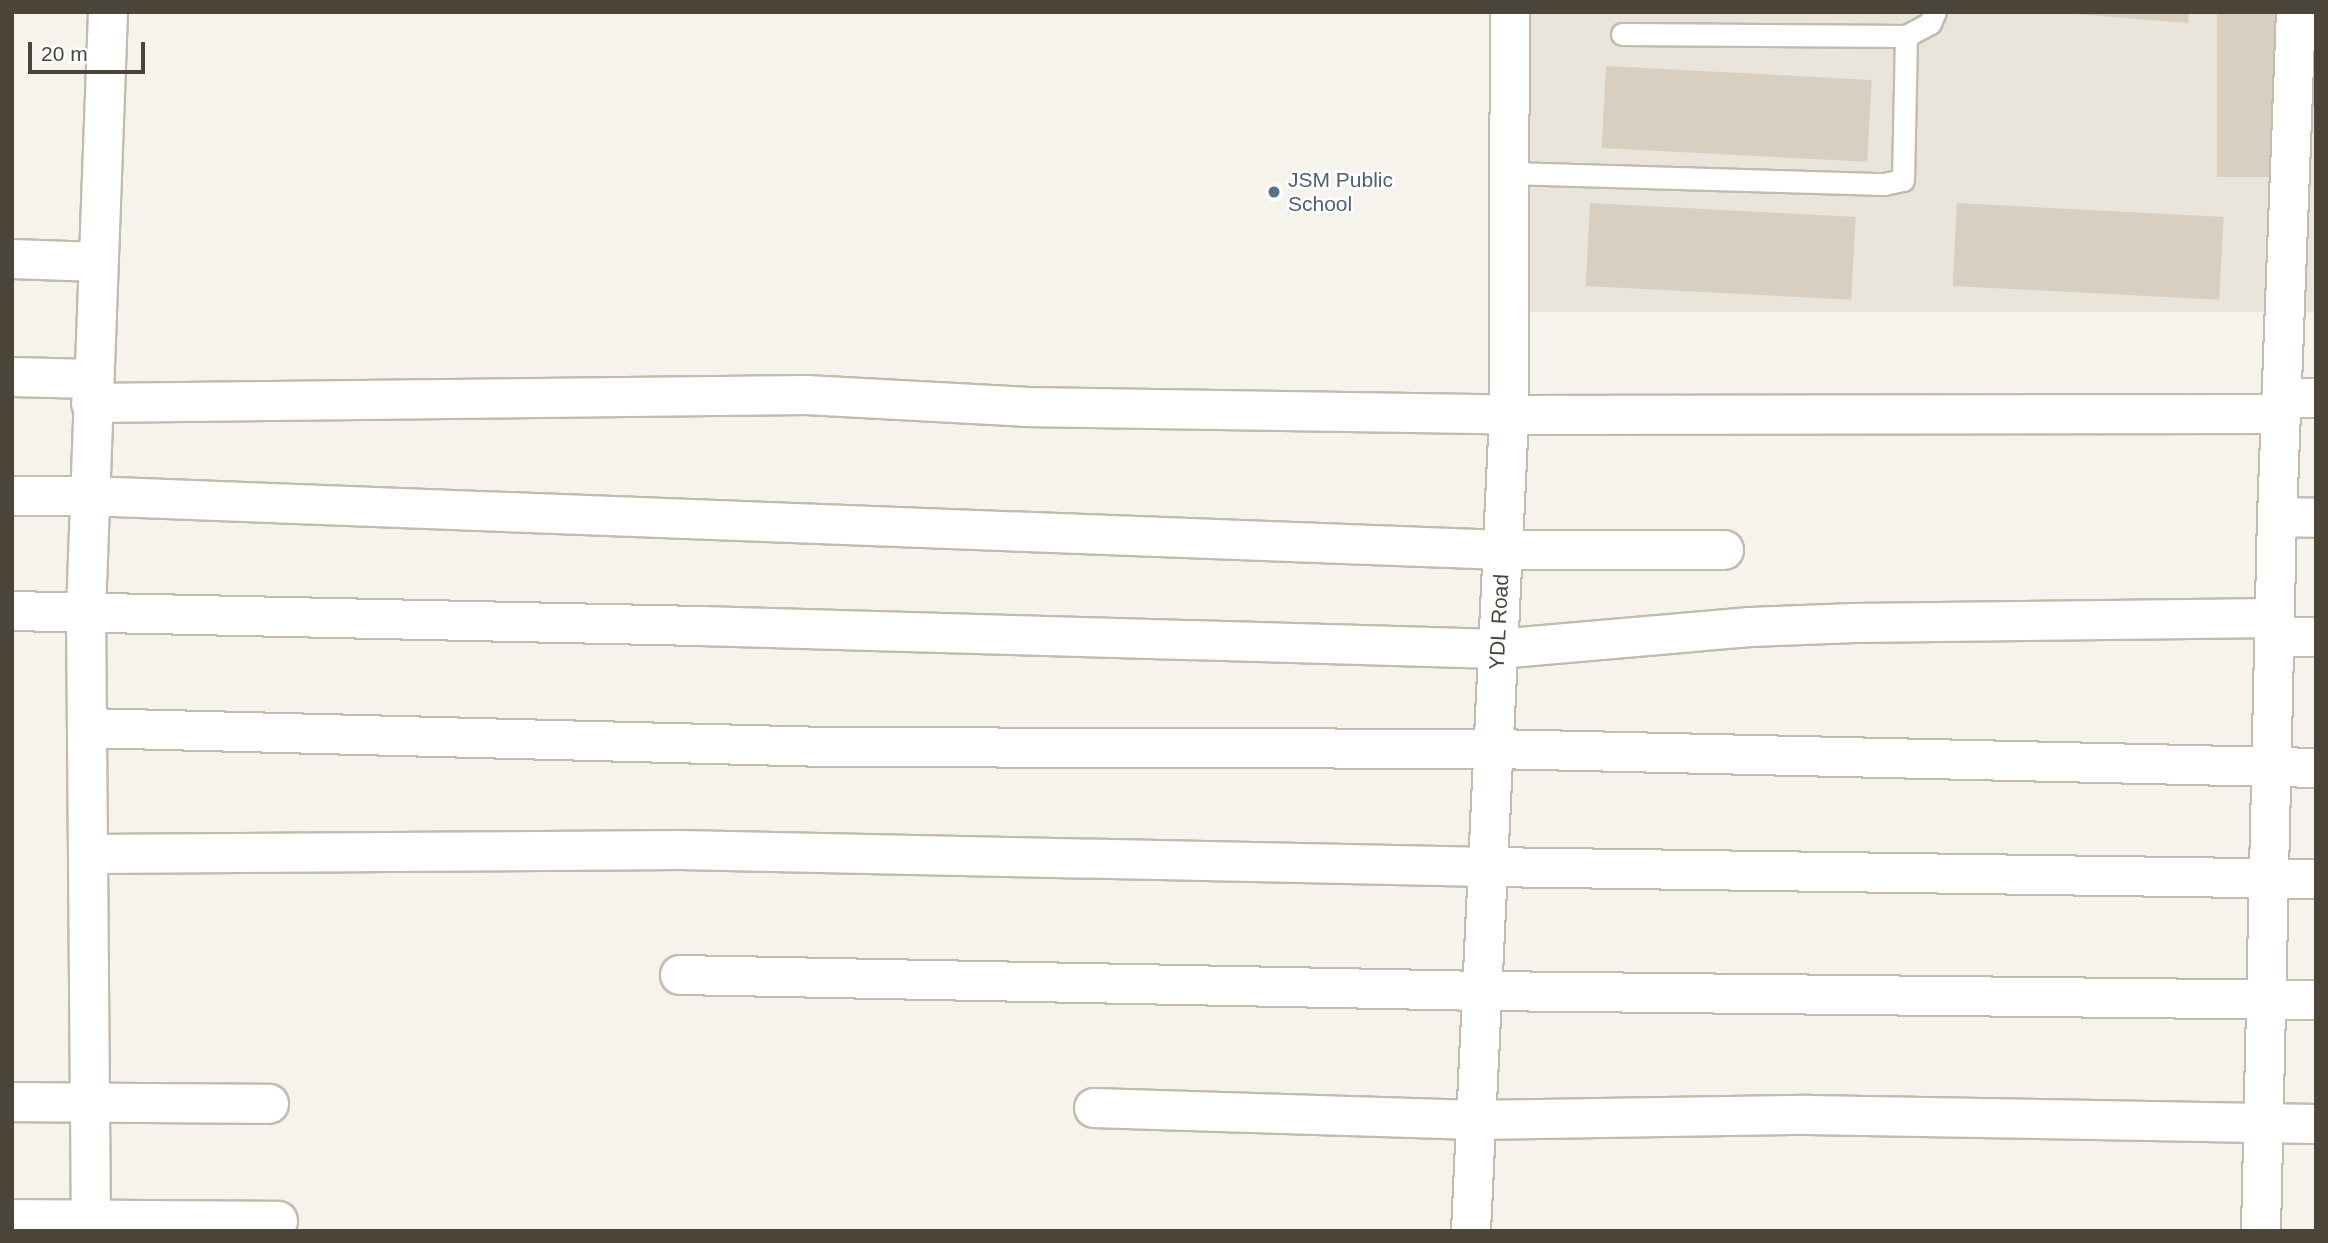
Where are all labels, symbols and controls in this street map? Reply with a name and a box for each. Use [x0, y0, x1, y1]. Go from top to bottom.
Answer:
scale bar [32, 28, 149, 72]
text: 20 m [41, 42, 88, 65]
place label: JSM Public School [1288, 167, 1393, 217]
marker: JSM Public School [1266, 184, 1282, 200]
street label: YDL Road [1484, 573, 1514, 671]

